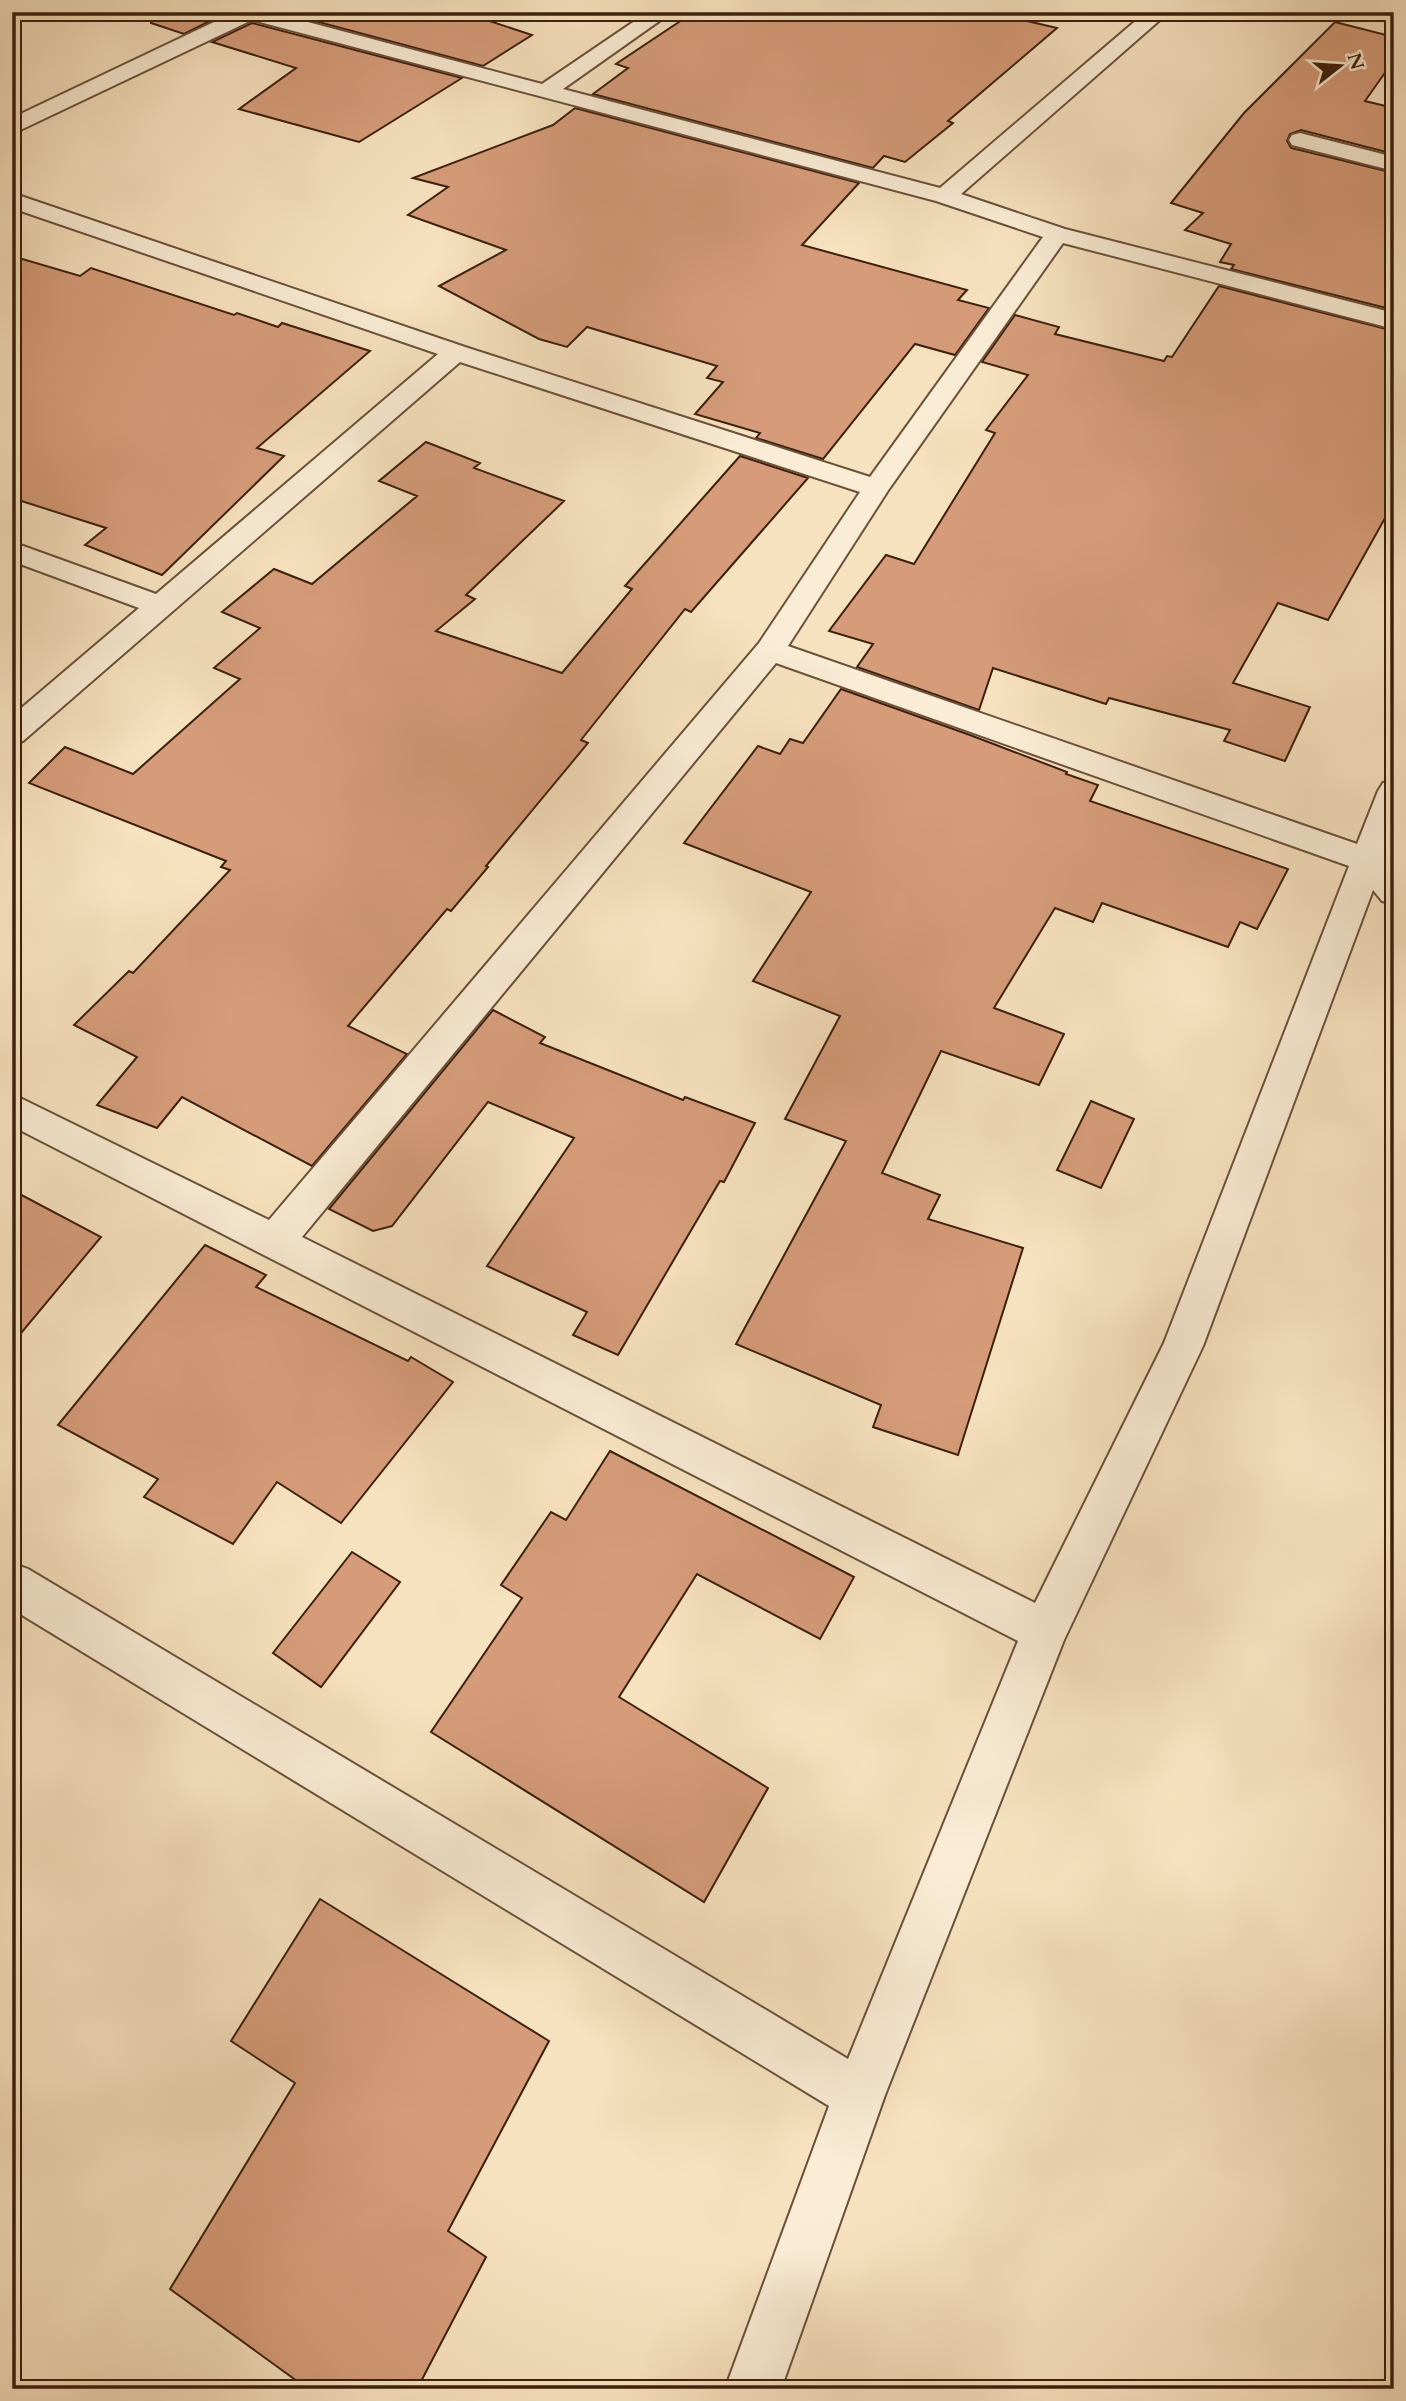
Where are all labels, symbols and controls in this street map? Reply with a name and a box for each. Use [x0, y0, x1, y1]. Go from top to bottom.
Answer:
north arrow [1304, 32, 1374, 102]
text: N [1340, 50, 1370, 73]

